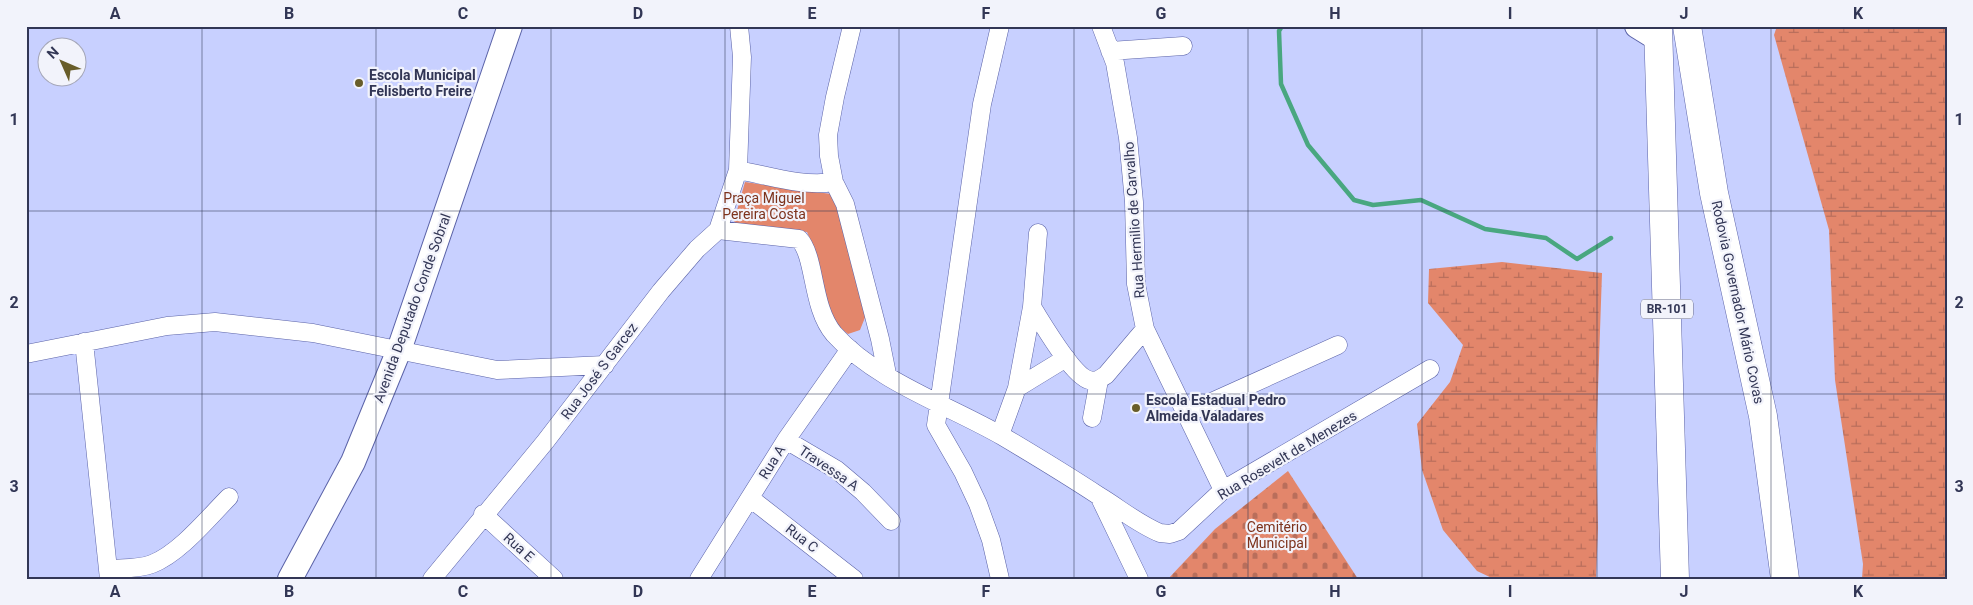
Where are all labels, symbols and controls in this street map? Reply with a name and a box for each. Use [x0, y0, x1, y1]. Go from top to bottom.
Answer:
text: A [110, 4, 121, 23]
text: B [284, 4, 294, 23]
text: C [458, 4, 468, 23]
text: D [633, 4, 643, 23]
text: E [808, 4, 817, 23]
text: F [982, 4, 991, 23]
text: G [1156, 4, 1167, 23]
text: H [1329, 4, 1341, 23]
text: I [1508, 4, 1512, 23]
text: J [1680, 4, 1688, 23]
text: K [1853, 4, 1864, 23]
north arrow [38, 38, 88, 88]
text: N [44, 44, 62, 62]
place label: Escola Municipal Felisberto Freire [369, 67, 476, 99]
marker: Escola Municipal Felisberto Freire [353, 77, 365, 89]
text: 1 [9, 110, 19, 129]
text: 1 [1954, 110, 1964, 129]
street label: Rua Hermilio de Carvalho [1121, 141, 1147, 299]
park label: Praça Miguel Pereira Costa [722, 190, 806, 222]
street label: Rodovia Governador Mário Covas [1709, 199, 1767, 405]
street label: Avenida Deputado Conde Sobral [370, 211, 454, 405]
text: 2 [9, 293, 19, 312]
text: 2 [1954, 293, 1964, 312]
road number: BR-101 [1641, 300, 1693, 318]
street label: Rua José S Garcez [558, 320, 640, 422]
place label: Escola Estadual Pedro Almeida Valadares [1146, 392, 1286, 424]
marker: Escola Estadual Pedro Almeida Valadares [1130, 402, 1142, 414]
street label: Rua Rosevelt de Menezes [1215, 407, 1359, 503]
street label: Rua A [756, 442, 788, 482]
street label: Travessa A [796, 442, 862, 494]
text: 3 [9, 477, 19, 496]
text: 3 [1954, 477, 1964, 496]
park label: Cemitério Municipal [1247, 519, 1307, 551]
street label: Rua C [783, 520, 821, 556]
street label: Rua E [500, 529, 538, 565]
text: A [110, 582, 121, 601]
text: B [284, 582, 294, 601]
text: C [458, 582, 468, 601]
text: D [633, 582, 643, 601]
text: E [808, 582, 817, 601]
text: F [982, 582, 991, 601]
text: G [1156, 582, 1167, 601]
text: H [1329, 582, 1341, 601]
text: I [1508, 582, 1512, 601]
text: J [1680, 582, 1688, 601]
text: K [1853, 582, 1864, 601]

